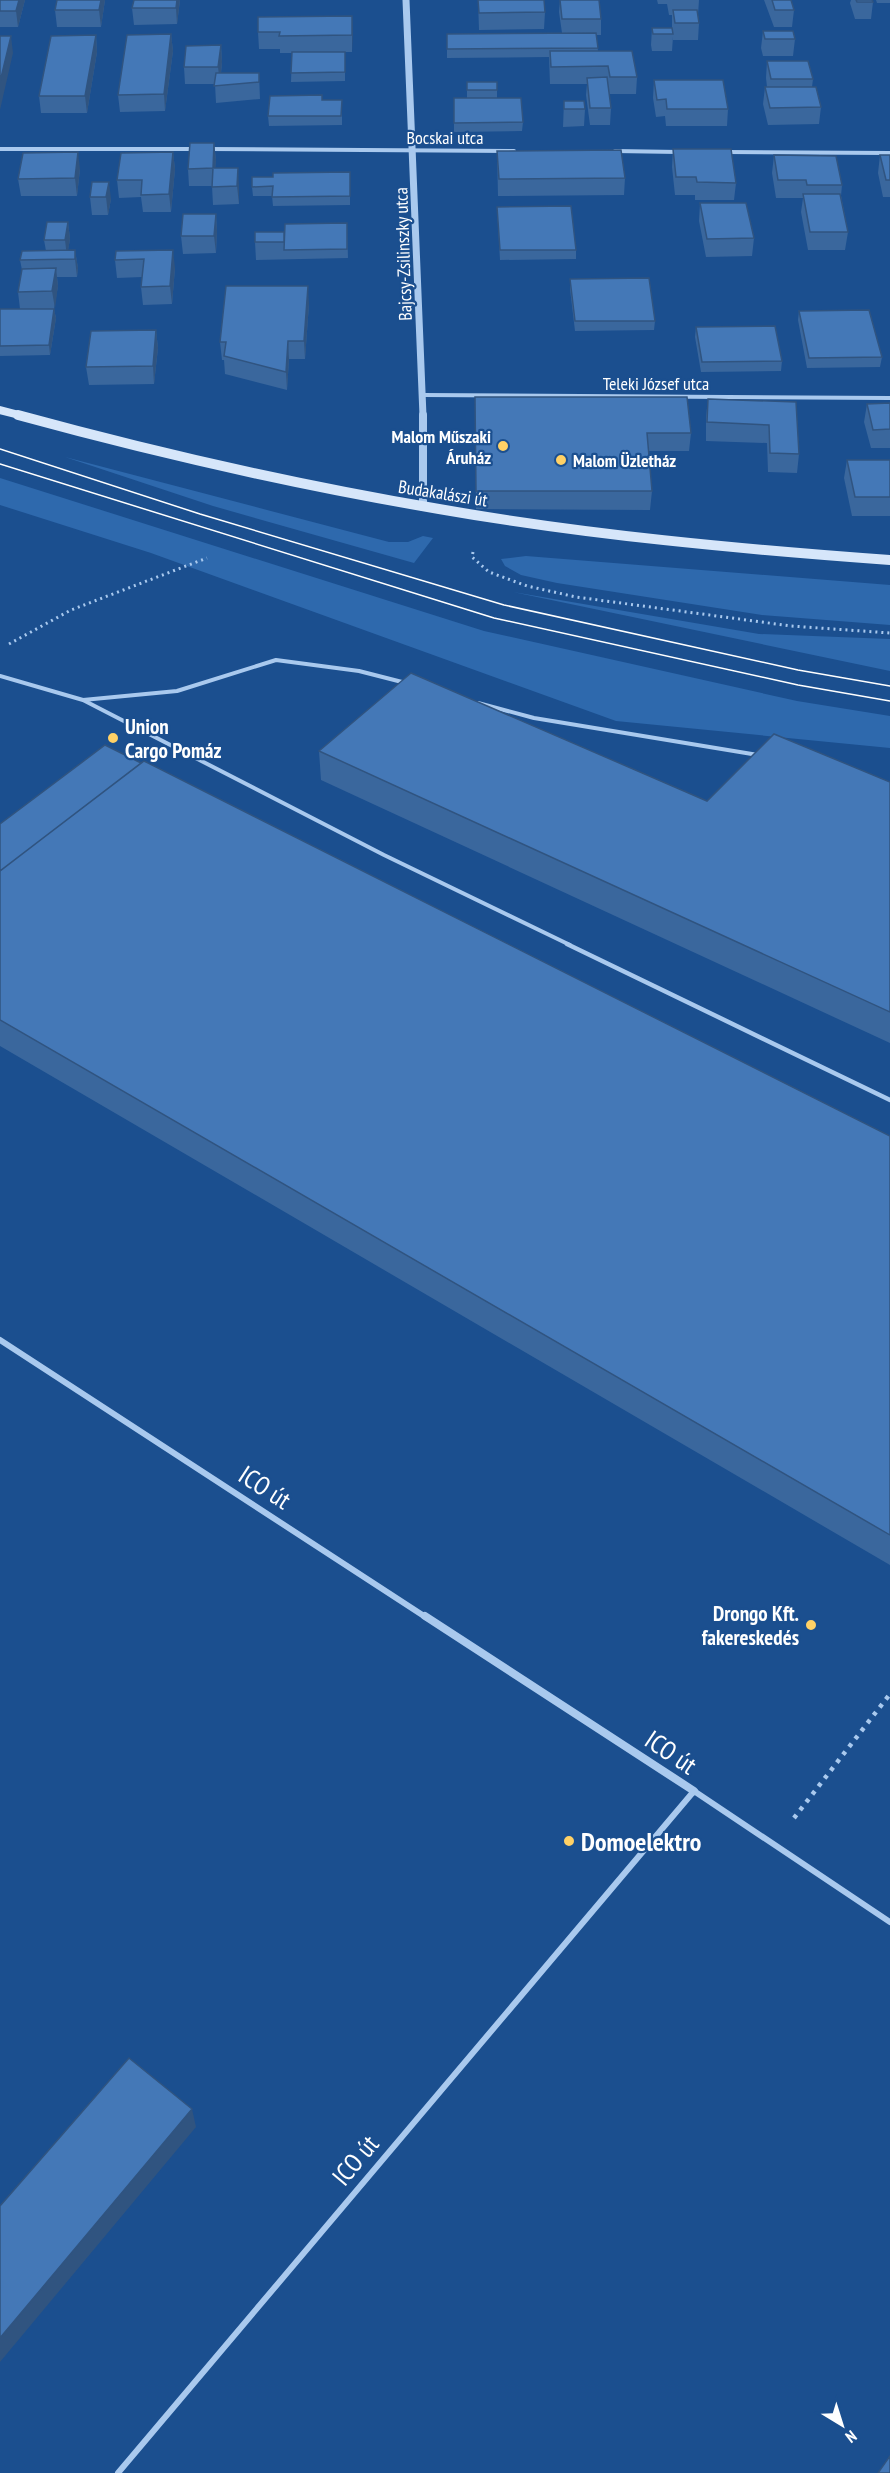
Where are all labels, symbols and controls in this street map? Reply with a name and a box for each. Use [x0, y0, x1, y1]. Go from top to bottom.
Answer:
street label: Bocskai utca [407, 126, 483, 149]
street label: Bajcsy-Zsilinszky utca [389, 187, 417, 321]
street label: Teleki József utca [603, 372, 709, 395]
place label: Malom Műszaki Áruház [392, 425, 491, 469]
marker: Malom Műszaki Áruház [496, 439, 510, 453]
place label: Malom Üzletház [573, 449, 676, 472]
marker: Malom Üzletház [554, 453, 568, 467]
street label: Budakalászi út [397, 475, 489, 511]
place label: Union Cargo Pomáz [125, 713, 222, 764]
marker: Union Cargo Pomáz [106, 731, 120, 745]
street label: ICO út [233, 1458, 297, 1516]
place label: Drongo Kft. fakereskedés [702, 1600, 799, 1651]
marker: Drongo Kft. fakereskedés [804, 1618, 818, 1632]
street label: ICO út [639, 1723, 703, 1781]
place label: Domoelektro [581, 1825, 701, 1858]
marker: Domoelektro [562, 1834, 576, 1848]
street label: ICO út [324, 2128, 386, 2192]
north arrow [812, 2395, 872, 2455]
text: N [842, 2426, 861, 2447]

